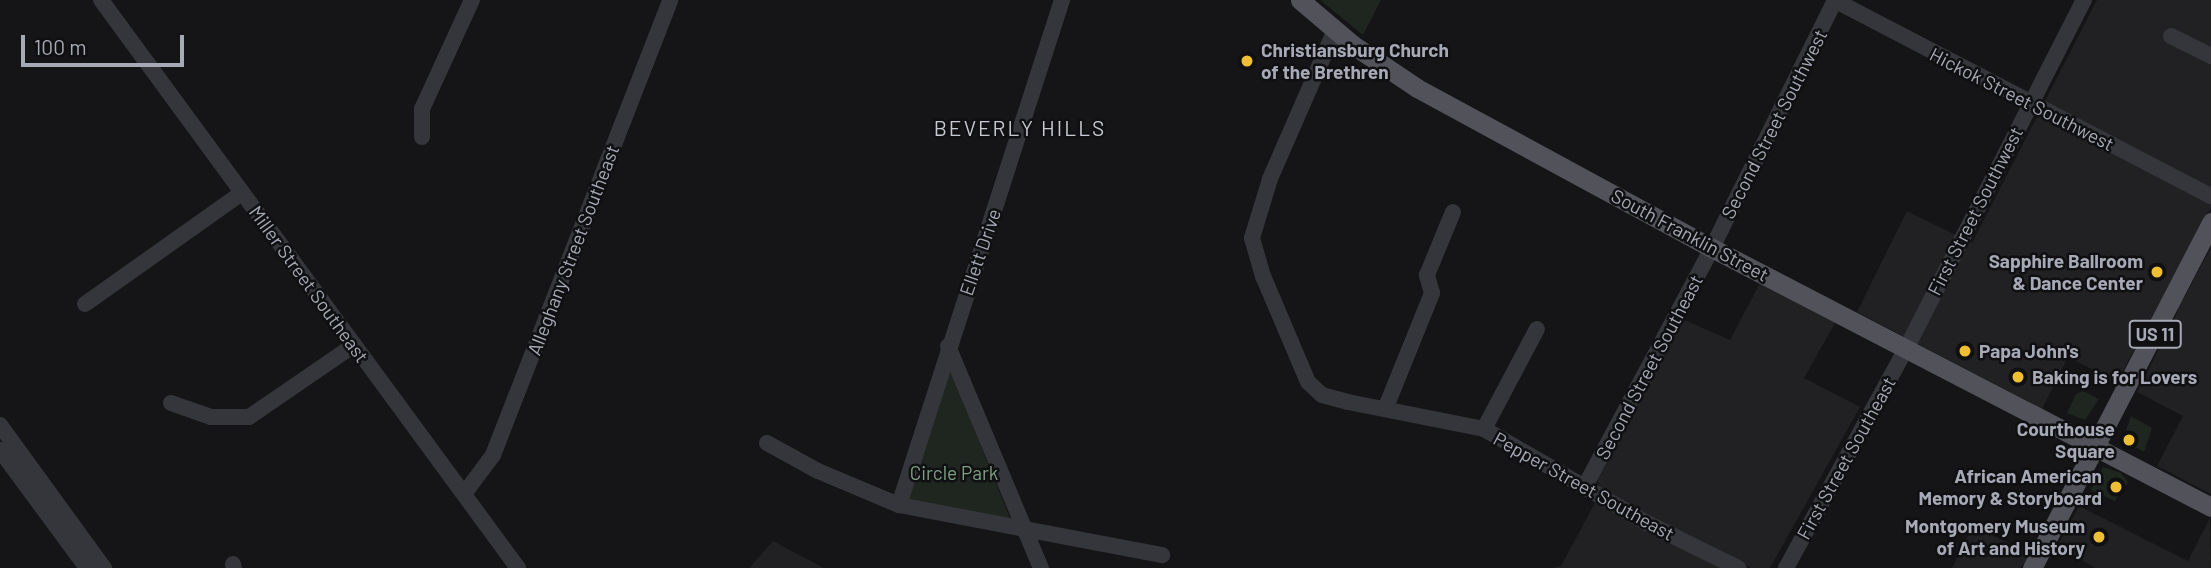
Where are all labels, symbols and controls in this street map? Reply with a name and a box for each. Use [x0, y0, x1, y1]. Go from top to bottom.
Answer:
scale bar [24, 21, 187, 65]
street label: Second Street Southwest [1716, 26, 1832, 222]
text: 100 m [34, 34, 87, 59]
place label: Christiansburg Church of the Brethren [1261, 39, 1449, 83]
street label: Hickok Street Southwest [1926, 43, 2118, 155]
marker: Christiansburg Church of the Brethren [1239, 53, 1255, 69]
district label: BEVERLY HILLS [935, 115, 1105, 141]
street label: First Street Southwest [1923, 123, 2027, 299]
street label: Alleghany Street Southeast [522, 142, 624, 358]
street label: South Franklin Street [1608, 184, 1772, 286]
street label: Miller Street Southeast [244, 201, 374, 367]
street label: Ellett Drive [955, 206, 1005, 298]
place label: Sapphire Ballroom & Dance Center [1989, 250, 2143, 294]
marker: Sapphire Ballroom & Dance Center [2149, 264, 2165, 280]
street label: Second Street Southeast [1591, 271, 1707, 463]
road number: US 11 [2127, 320, 2183, 348]
place label: Papa John's [1979, 340, 2079, 362]
marker: Papa John's [1957, 343, 1973, 359]
place label: Baking is for Lovers [2032, 366, 2197, 388]
marker: Baking is for Lovers [2010, 369, 2026, 385]
street label: First Street Southeast [1792, 373, 1900, 543]
place label: Courthouse Square [2017, 418, 2115, 462]
street label: Pepper Street Southeast [1490, 427, 1678, 545]
marker: Courthouse Square [2121, 432, 2137, 448]
park label: Circle Park [910, 462, 998, 484]
place label: African American Memory & Storyboard [1918, 465, 2102, 509]
marker: African American Memory & Storyboard [2108, 479, 2124, 495]
place label: Montgomery Museum of Art and History [1905, 515, 2085, 559]
marker: Montgomery Museum of Art and History [2091, 529, 2107, 545]

